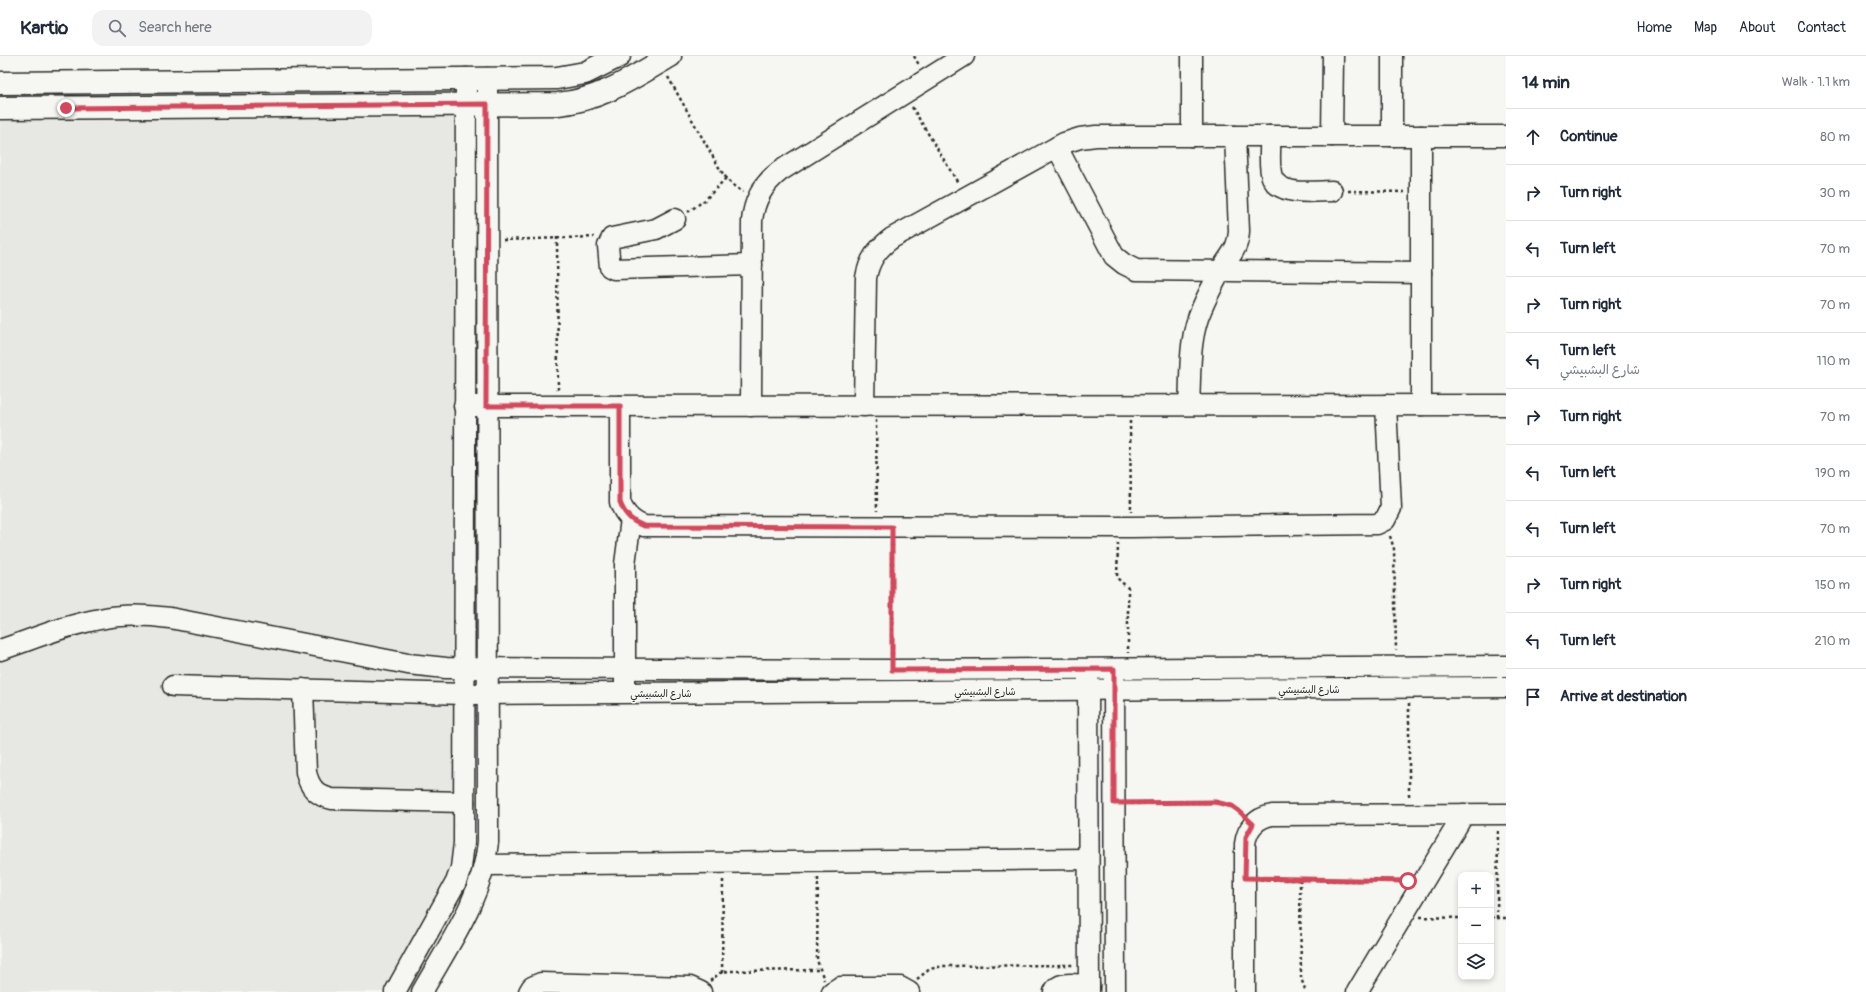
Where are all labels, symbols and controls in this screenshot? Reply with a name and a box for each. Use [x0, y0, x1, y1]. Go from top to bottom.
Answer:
search box [92, 10, 372, 46]
text: Kartio [20, 16, 68, 40]
icon: search [106, 17, 128, 39]
text: Search here [138, 18, 212, 37]
text: Home [1637, 19, 1672, 36]
text: Map [1694, 19, 1717, 36]
text: About [1739, 19, 1775, 36]
text: Contact [1797, 19, 1846, 36]
text: 14 min [1522, 72, 1570, 93]
text: Walk · 1.1 km [1782, 74, 1850, 90]
route end [57, 99, 75, 117]
icon: ahead [1522, 126, 1544, 148]
text: Continue [1560, 127, 1618, 146]
text: 80 m [1820, 129, 1850, 145]
icon: right [1522, 182, 1544, 204]
text: Turn right [1560, 183, 1621, 202]
text: 30 m [1820, 185, 1850, 201]
icon: left [1522, 238, 1544, 260]
text: Turn left [1560, 239, 1616, 258]
text: 70 m [1820, 241, 1850, 257]
icon: right [1522, 294, 1544, 316]
text: Turn right [1560, 295, 1621, 314]
text: 70 m [1820, 297, 1850, 313]
text: Turn left [1560, 341, 1616, 360]
icon: left [1522, 350, 1544, 372]
text: 110 m [1817, 353, 1850, 369]
text: شارع البشبيشي [1560, 362, 1640, 378]
icon: right [1522, 406, 1544, 428]
text: Turn right [1560, 407, 1621, 426]
text: 70 m [1820, 409, 1850, 425]
icon: left [1522, 462, 1544, 484]
text: Turn left [1560, 463, 1616, 482]
text: 190 m [1815, 465, 1850, 481]
icon: left [1522, 518, 1544, 540]
text: Turn left [1560, 519, 1616, 538]
text: 70 m [1820, 521, 1850, 537]
icon: right [1522, 574, 1544, 596]
text: Turn right [1560, 575, 1621, 594]
text: 150 m [1815, 577, 1850, 593]
icon: left [1522, 630, 1544, 652]
text: Turn left [1560, 631, 1616, 650]
text: 210 m [1814, 633, 1850, 649]
street label: شارع البشبيشي [1278, 684, 1340, 699]
street label: شارع البشبيشي [954, 686, 1016, 701]
icon: arrive [1522, 686, 1544, 708]
text: Arrive at destination [1560, 687, 1687, 706]
street label: شارع البشبيشي [630, 688, 692, 703]
route start [1399, 872, 1417, 890]
map controls [1458, 872, 1494, 980]
button: + [1458, 872, 1494, 908]
button: − [1458, 908, 1494, 944]
button: layers [1458, 944, 1494, 980]

